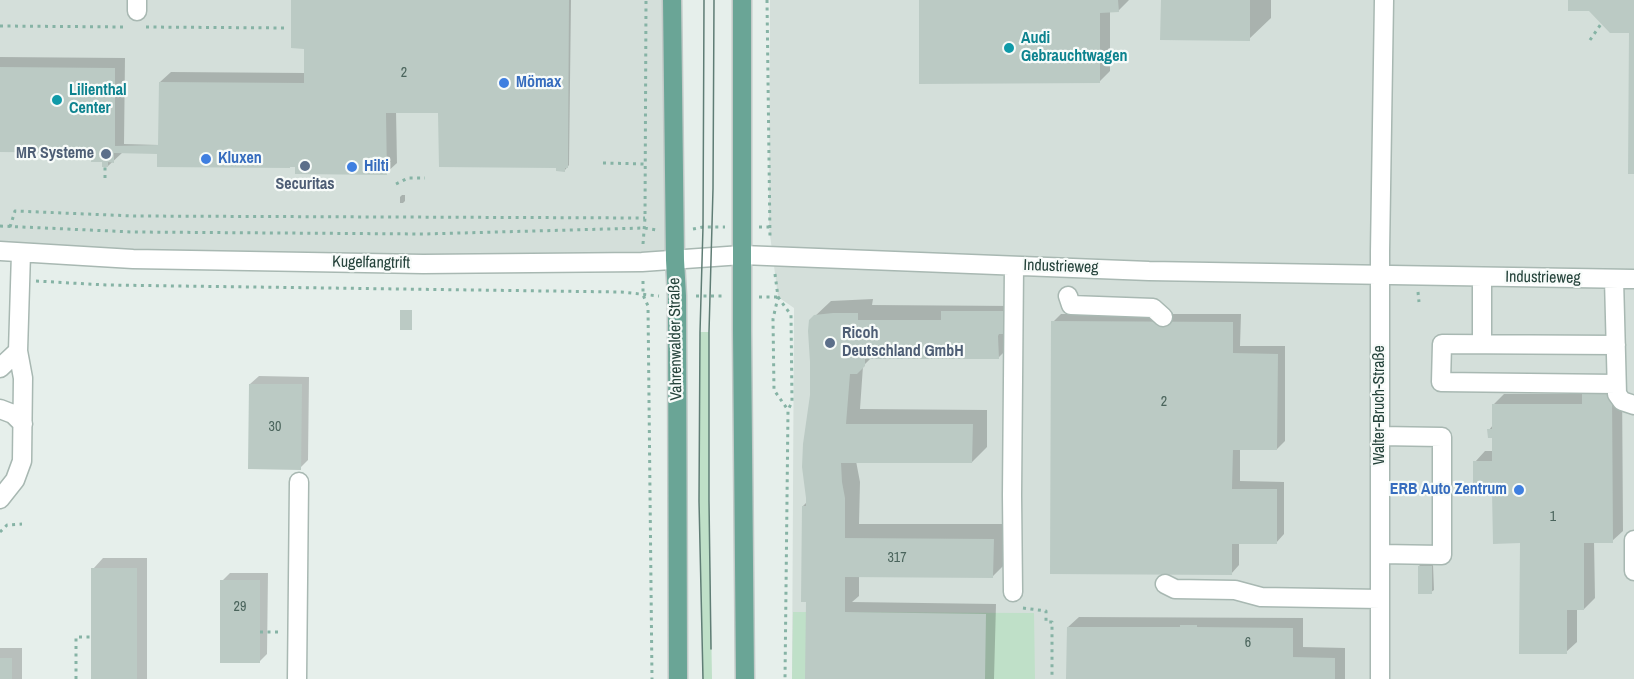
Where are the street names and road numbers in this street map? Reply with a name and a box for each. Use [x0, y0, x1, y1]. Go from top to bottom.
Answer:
street label: Kugelfangtrift [332, 253, 410, 273]
street label: Industrieweg [1023, 256, 1099, 278]
street label: Industrieweg [1505, 268, 1581, 288]
street label: Vahrenwalder Straße [665, 277, 687, 401]
street label: Walter-Bruch-Straße [1370, 345, 1390, 465]

